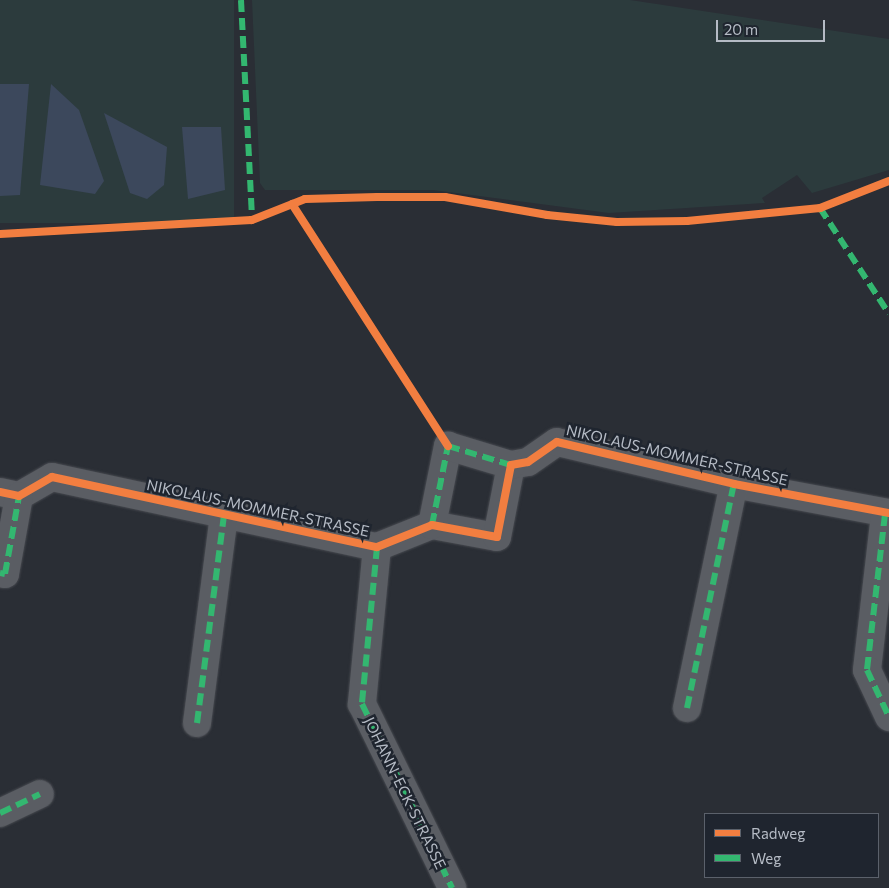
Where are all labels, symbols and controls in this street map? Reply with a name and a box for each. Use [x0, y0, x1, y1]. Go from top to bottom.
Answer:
scale bar [719, 10, 828, 42]
text: 20 m [724, 20, 758, 38]
street label: NIKOLAUS-MOMMER-STRASSE [564, 421, 790, 489]
street label: NIKOLAUS-MOMMER-STRASSE [145, 476, 371, 540]
street label: JOHANN-ECK-STRASSE [360, 714, 450, 872]
legend [704, 813, 879, 878]
text: Radweg [751, 824, 805, 842]
text: Weg [751, 849, 781, 867]

